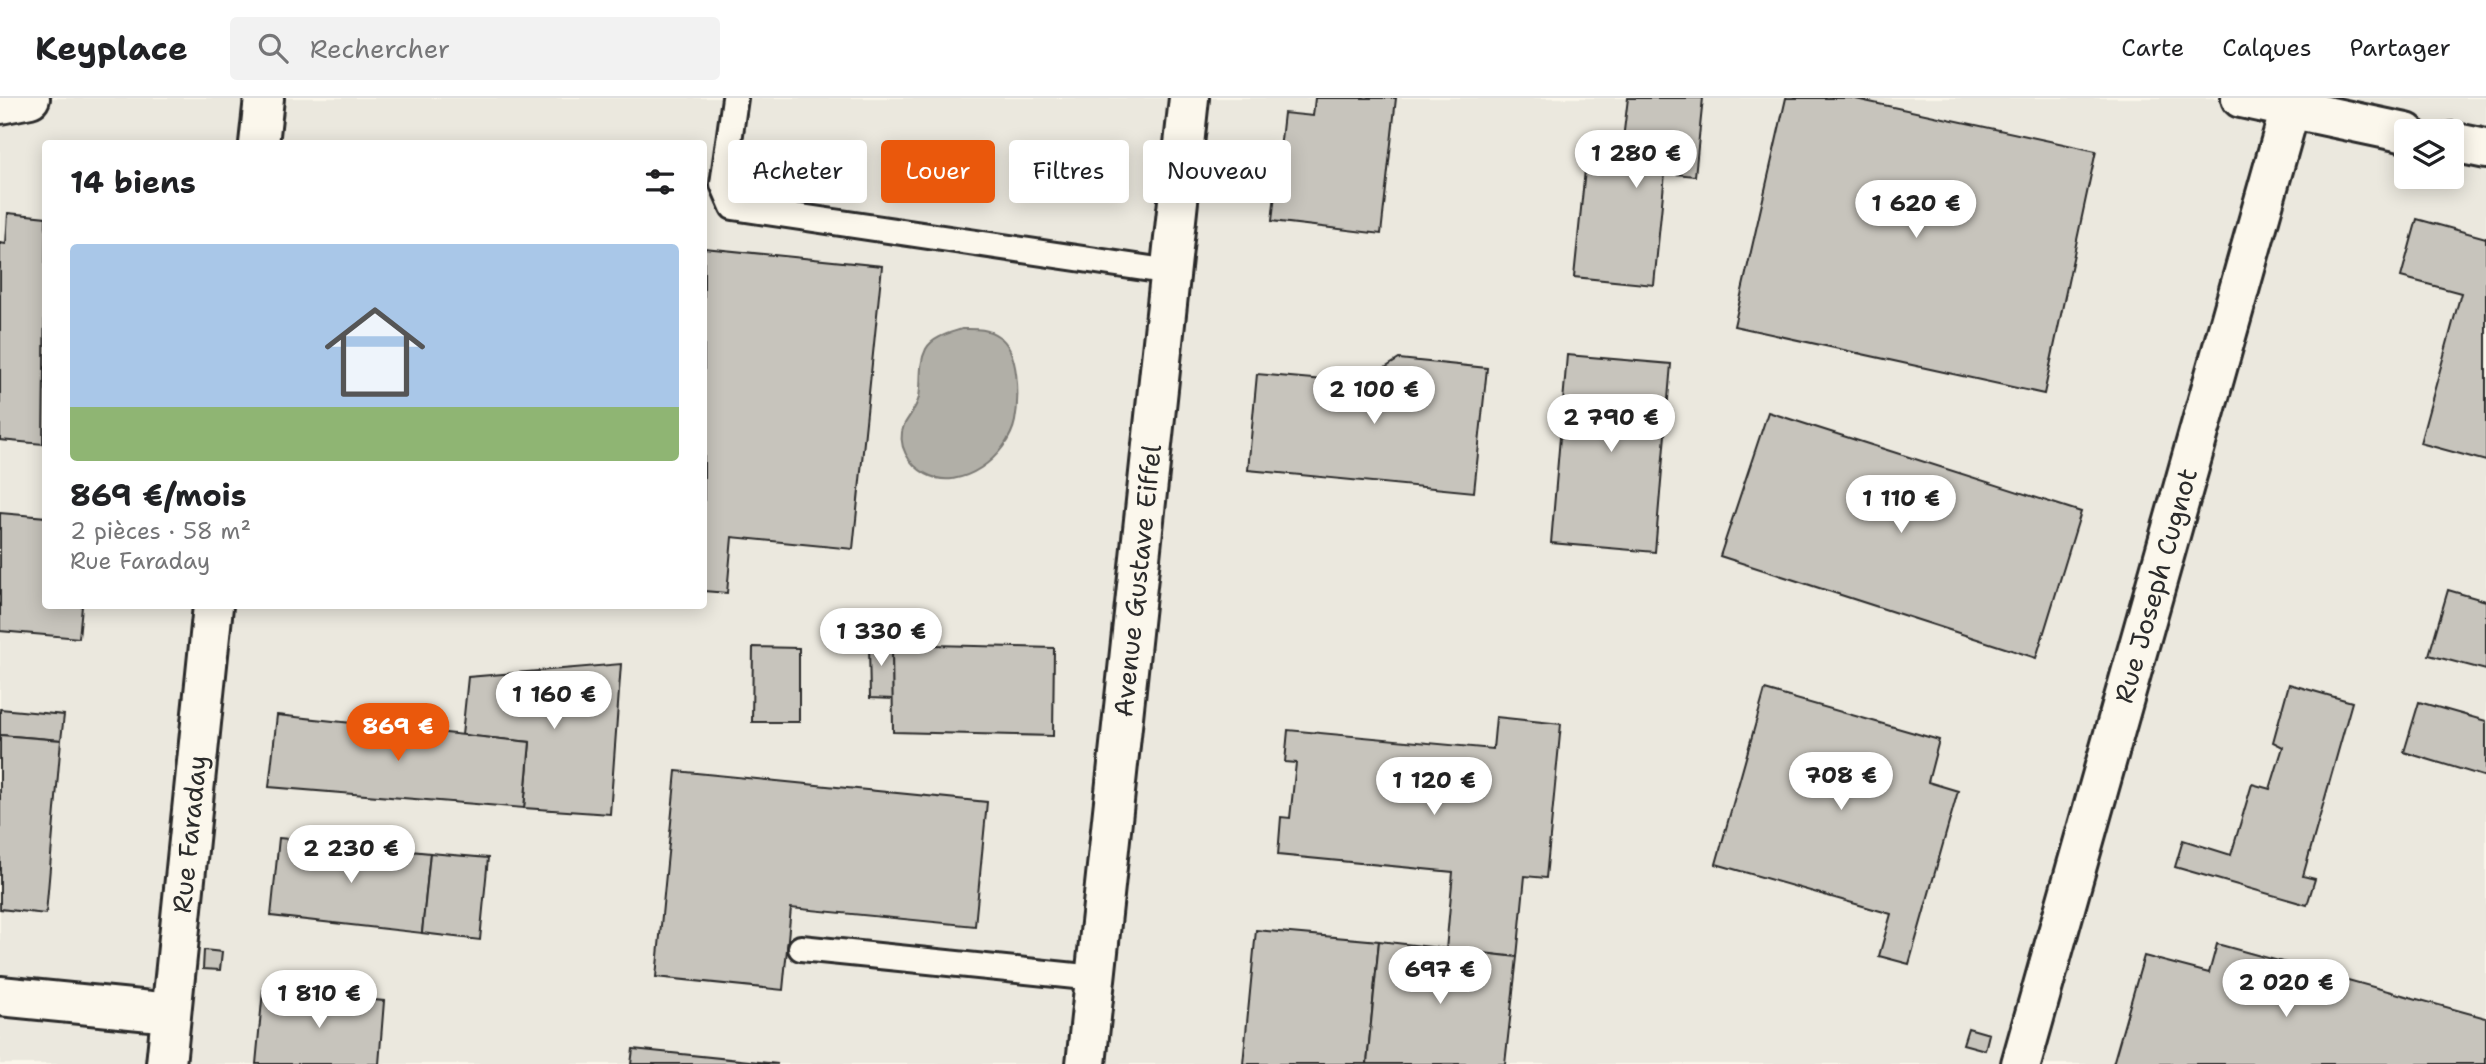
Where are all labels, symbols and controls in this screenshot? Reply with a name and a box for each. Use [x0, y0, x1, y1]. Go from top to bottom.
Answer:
search box [230, 17, 720, 80]
text: Keyplace [35, 26, 188, 71]
icon: search [254, 29, 292, 67]
text: Rechercher [310, 31, 450, 66]
text: Carte [2121, 32, 2184, 64]
text: Calques [2222, 32, 2312, 64]
text: Partager [2350, 32, 2451, 64]
map controls [2394, 119, 2464, 189]
button: layers [2394, 119, 2464, 189]
pin: 1 280 € [1571, 130, 1701, 190]
text: 1 280 € [1591, 138, 1681, 168]
chip: Acheter [728, 140, 867, 203]
chip: Louer [881, 140, 995, 203]
chip: Filtres [1009, 140, 1129, 203]
chip: Nouveau [1143, 140, 1291, 203]
text: 14 biens [70, 162, 196, 203]
icon: filters [641, 163, 679, 201]
pin: 1 620 € [1851, 180, 1981, 240]
text: 1 620 € [1871, 188, 1961, 218]
icon: home [312, 289, 438, 415]
pin: 2 100 € [1309, 366, 1439, 426]
text: 2 100 € [1329, 374, 1419, 404]
pin: 2 790 € [1546, 394, 1676, 454]
text: 2 790 € [1563, 402, 1659, 432]
street label: Avenue Gustave Eiffel [1105, 442, 1169, 719]
street label: Rue Joseph Cugnot [2106, 464, 2205, 707]
text: 869 €/mois [70, 475, 246, 516]
pin: 1 110 € [1836, 476, 1966, 535]
text: 1 110 € [1862, 483, 1940, 513]
text: 2 pièces · 58 m² [70, 516, 251, 546]
text: Rue Faraday [70, 546, 210, 576]
pin: 1 330 € [816, 608, 946, 668]
text: 1 330 € [836, 616, 926, 646]
pin: 1 160 € [489, 672, 619, 731]
text: 1 160 € [512, 679, 596, 709]
pin: 869 € [349, 704, 447, 763]
text: 869 € [362, 711, 434, 741]
pin: 708 € [1792, 752, 1890, 812]
street label: Rue Faraday [164, 753, 215, 915]
pin: 1 120 € [1369, 758, 1499, 817]
text: 708 € [1805, 760, 1877, 790]
text: 1 120 € [1392, 765, 1476, 795]
pin: 2 230 € [286, 826, 416, 885]
text: 2 230 € [303, 833, 399, 863]
pin: 697 € [1391, 946, 1489, 1006]
text: 697 € [1405, 954, 1475, 984]
pin: 2 020 € [2221, 960, 2351, 1019]
text: 2 020 € [2238, 967, 2334, 997]
pin: 1 810 € [254, 970, 384, 1030]
text: 1 810 € [277, 978, 361, 1008]

